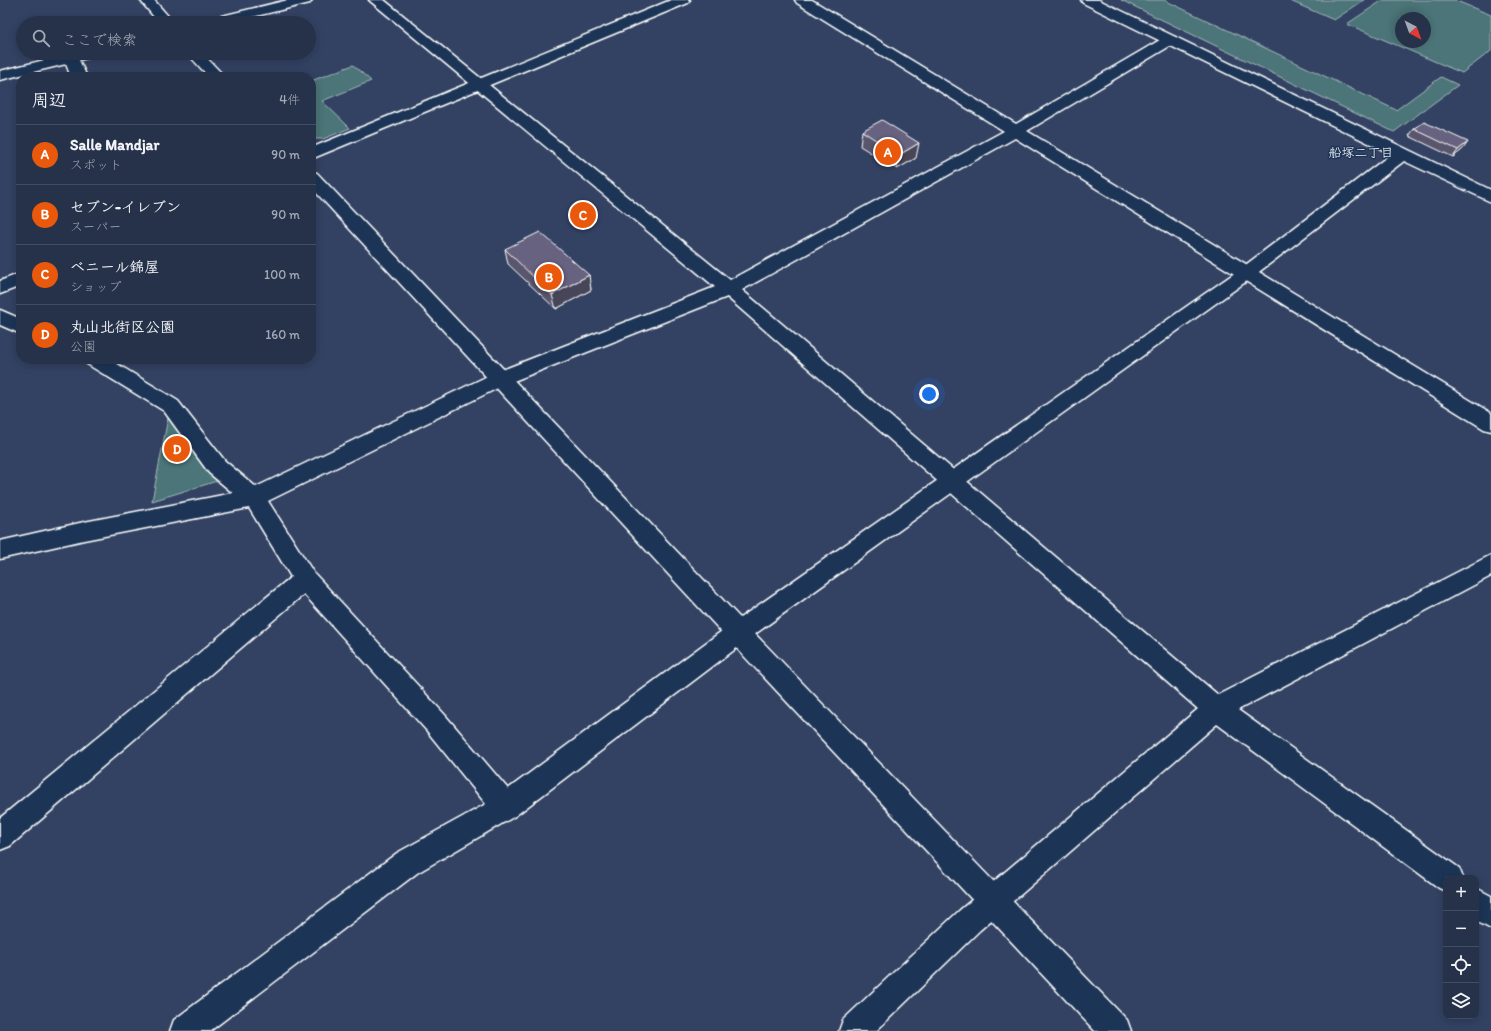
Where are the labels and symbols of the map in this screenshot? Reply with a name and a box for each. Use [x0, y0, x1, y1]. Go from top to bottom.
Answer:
north arrow [1395, 12, 1431, 48]
pin: A [875, 137, 901, 167]
district label: 船塚二丁目 [1328, 145, 1394, 160]
pin: C [570, 200, 596, 230]
pin: B [536, 262, 562, 292]
your location [919, 384, 939, 404]
pin: D [164, 434, 190, 464]

